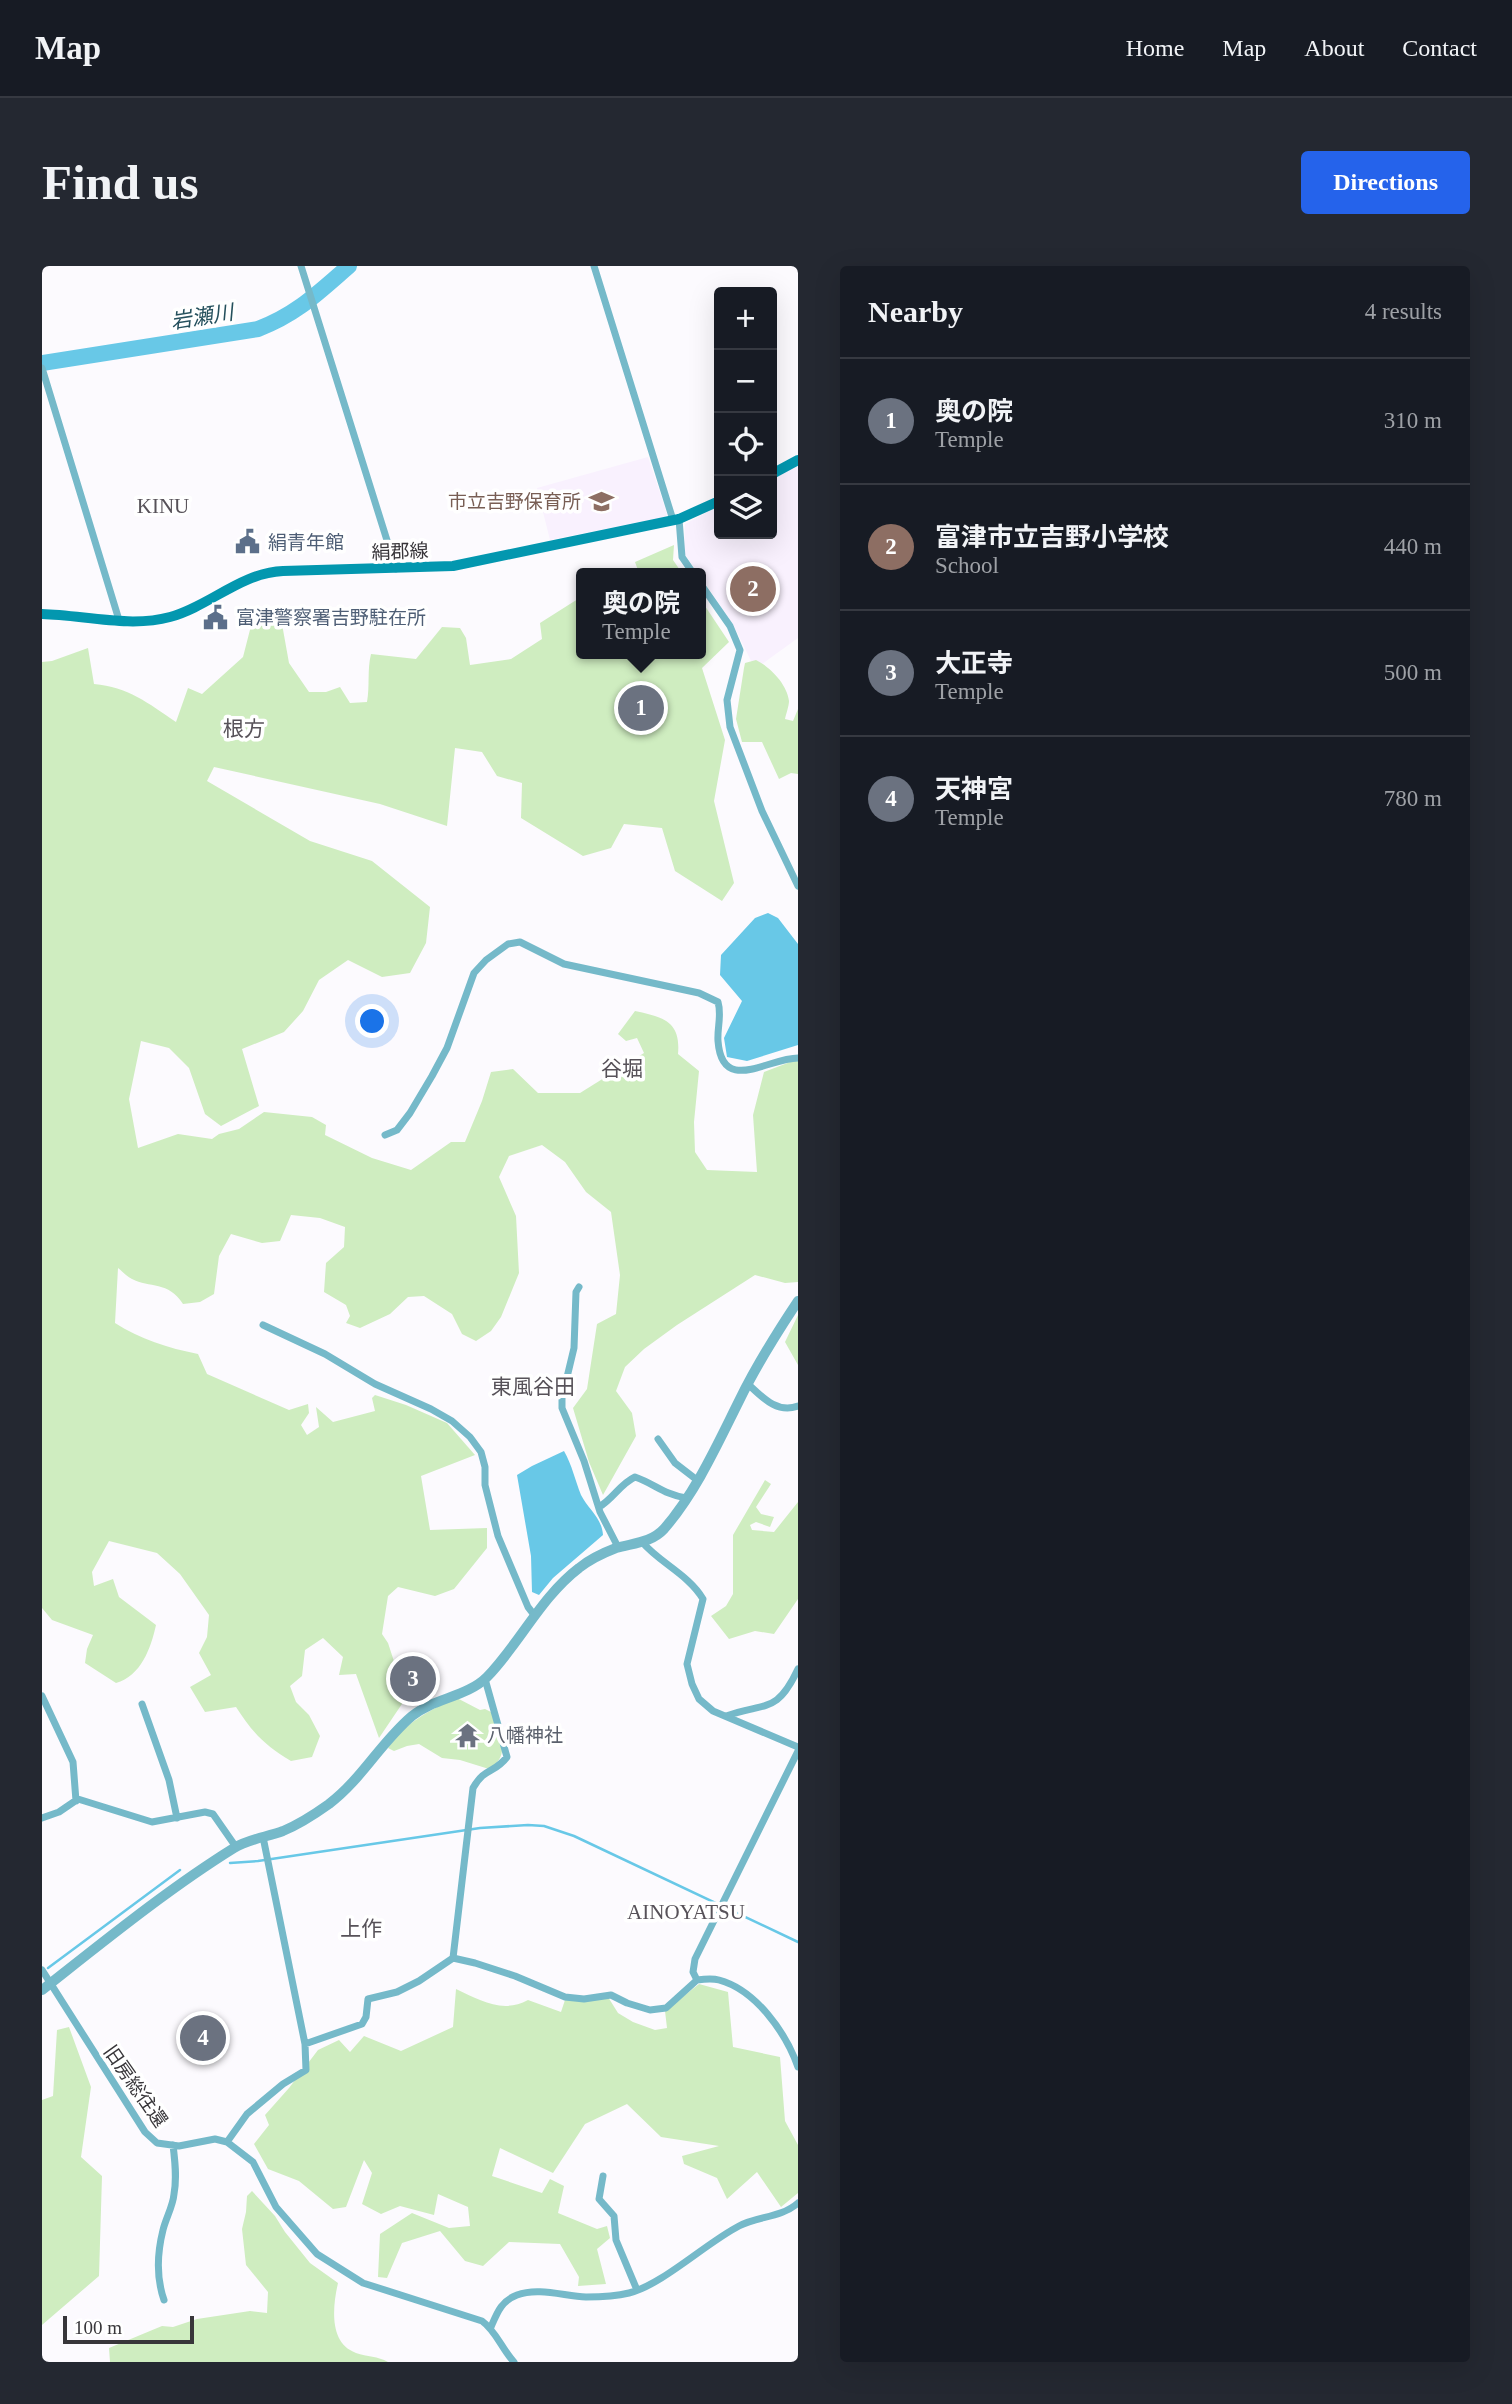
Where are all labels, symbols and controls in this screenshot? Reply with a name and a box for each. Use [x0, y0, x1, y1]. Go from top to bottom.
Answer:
text: Map [35, 30, 101, 66]
text: Home [1126, 35, 1184, 61]
text: Map [1222, 35, 1266, 61]
text: About [1304, 35, 1364, 61]
text: Contact [1402, 35, 1477, 61]
button: Directions [1301, 151, 1470, 214]
text: Find us [42, 155, 199, 210]
map controls [714, 287, 777, 539]
button: + [714, 287, 777, 350]
text: Nearby [868, 295, 963, 328]
text: 4 results [1365, 299, 1442, 324]
water label: 岩瀬川 [169, 300, 237, 334]
button: − [714, 350, 777, 413]
text: 奥の院 [935, 397, 1013, 426]
text: 1 [885, 408, 897, 433]
text: 310 m [1384, 408, 1442, 433]
button: locate [714, 413, 777, 476]
text: Temple [935, 427, 1004, 452]
button: layers [714, 476, 777, 539]
school or university icon: 市立吉野保育所 [587, 487, 615, 515]
place label: 市立吉野保育所 [448, 491, 581, 512]
district label: KINU [137, 494, 189, 518]
text: 富津市立吉野小学校 [935, 523, 1169, 552]
public building icon: 絹青年館 [234, 528, 262, 556]
place label: 絹青年館 [268, 532, 344, 553]
text: 2 [885, 534, 897, 559]
text: 440 m [1384, 534, 1442, 559]
street label: 絹郡線 [371, 540, 429, 563]
text: School [935, 553, 999, 578]
pin: 2 [730, 563, 776, 615]
popup [576, 568, 706, 659]
text: 奥の院 [602, 589, 680, 618]
public building icon: 富津警察署吉野駐在所 [202, 603, 230, 631]
place label: 富津警察署吉野駐在所 [236, 607, 426, 628]
text: Temple [602, 619, 671, 644]
text: 大正寺 [935, 649, 1013, 678]
text: 3 [885, 660, 897, 685]
text: 500 m [1384, 660, 1442, 685]
text: Temple [935, 679, 1004, 704]
pin: 1 [618, 682, 664, 734]
district label: 根方 [223, 717, 265, 741]
text: 天神宮 [935, 775, 1013, 804]
text: 4 [885, 786, 897, 811]
text: 780 m [1384, 786, 1442, 811]
text: Temple [935, 805, 1004, 830]
your location [355, 1004, 389, 1038]
district label: 谷堀 [601, 1057, 643, 1081]
district label: 東風谷田 [491, 1375, 575, 1399]
pin: 3 [390, 1653, 436, 1705]
temple icon: 八幡神社 [453, 1721, 481, 1749]
place label: 八幡神社 [487, 1725, 563, 1746]
district label: AINOYATSU [627, 1900, 745, 1924]
district label: 上作 [340, 1917, 382, 1941]
pin: 4 [180, 2012, 226, 2064]
street label: 旧房総往還 [100, 2041, 171, 2131]
scale bar [63, 2313, 194, 2345]
text: 100 m [74, 2317, 122, 2338]

